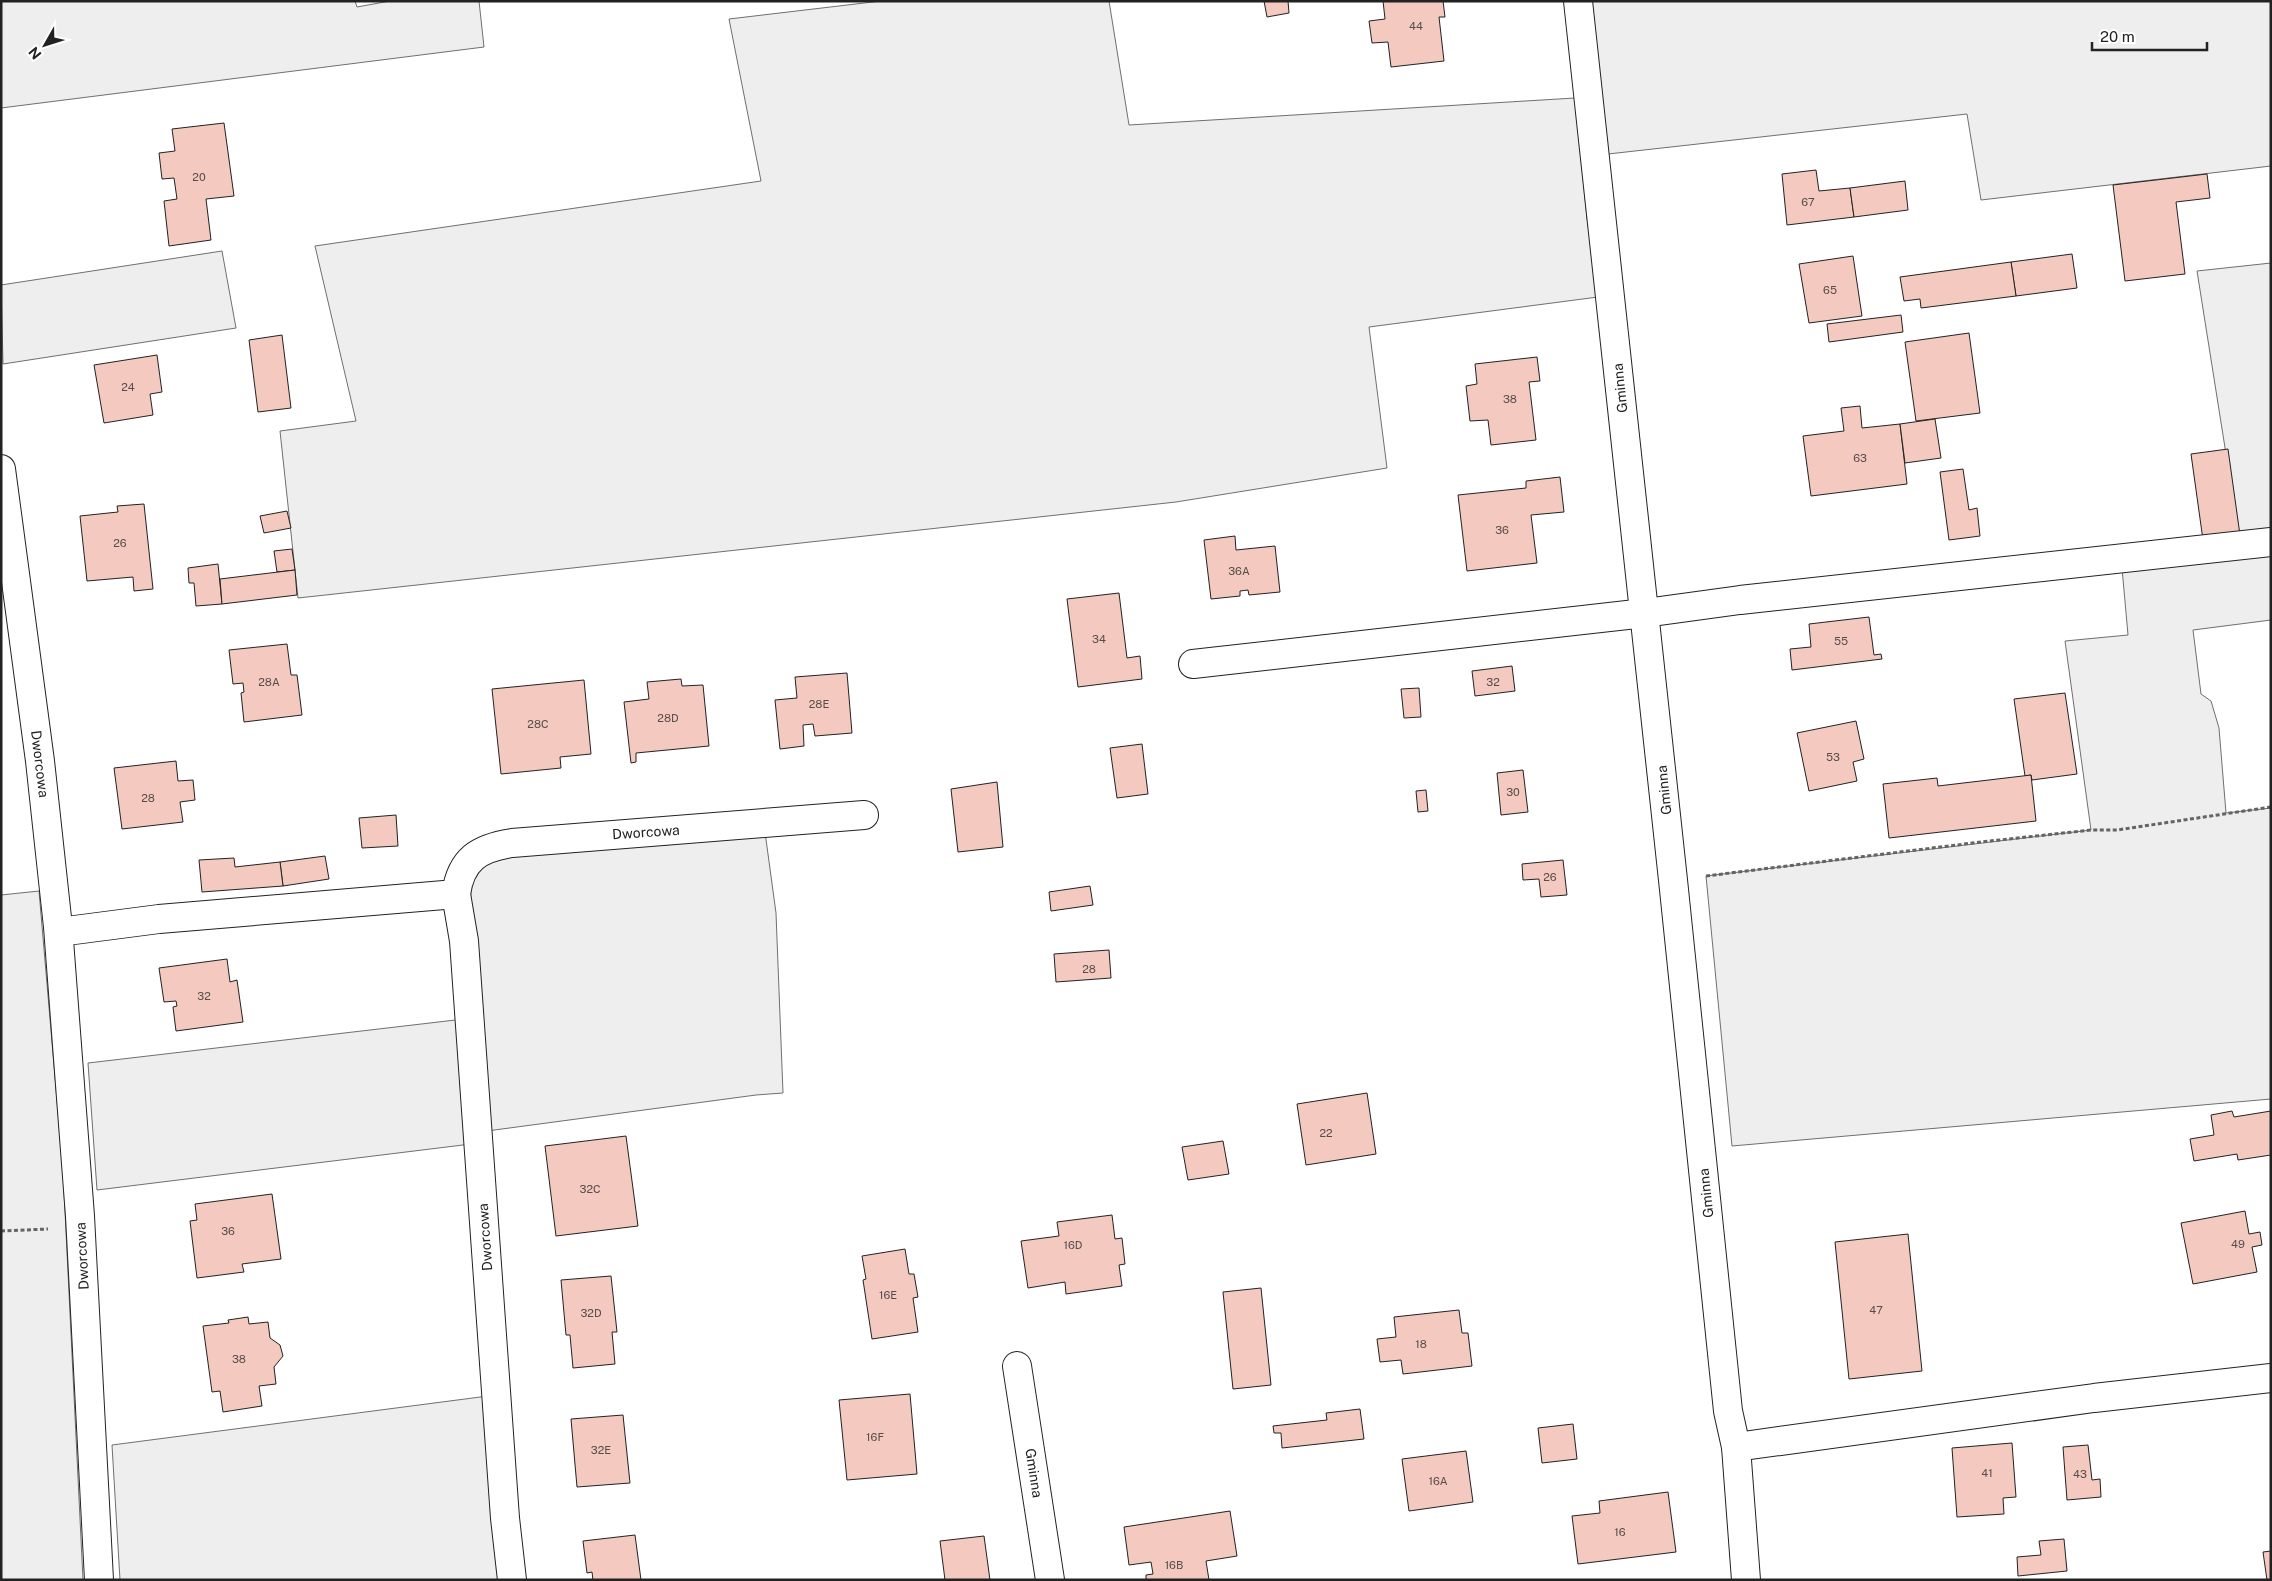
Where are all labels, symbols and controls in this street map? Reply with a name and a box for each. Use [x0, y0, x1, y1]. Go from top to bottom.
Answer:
north arrow [20, 20, 70, 70]
house number: 44 [1409, 20, 1423, 32]
scale bar [2092, 20, 2207, 52]
text: 20 m [2100, 28, 2135, 45]
text: N [25, 44, 45, 62]
house number: 20 [192, 171, 206, 183]
house number: 67 [1801, 196, 1815, 208]
house number: 65 [1823, 284, 1837, 296]
street label: Gminna [1609, 362, 1631, 414]
house number: 24 [121, 381, 135, 393]
house number: 38 [1503, 393, 1517, 405]
house number: 63 [1853, 452, 1867, 464]
house number: 36 [1495, 524, 1509, 536]
house number: 26 [113, 537, 127, 549]
house number: 36A [1228, 565, 1250, 577]
house number: 34 [1092, 633, 1106, 645]
house number: 55 [1834, 635, 1848, 647]
house number: 28A [258, 676, 280, 688]
house number: 32 [1486, 676, 1500, 688]
house number: 28E [809, 698, 829, 710]
house number: 28D [657, 712, 679, 724]
house number: 28C [527, 718, 549, 730]
street label: Dworcowa [28, 729, 52, 799]
house number: 53 [1826, 751, 1840, 763]
street label: Gminna [1653, 764, 1675, 816]
house number: 30 [1506, 786, 1520, 798]
house number: 28 [141, 792, 155, 804]
street label: Dworcowa [612, 822, 680, 842]
house number: 26 [1543, 871, 1557, 883]
house number: 28 [1082, 963, 1096, 975]
house number: 32 [197, 990, 211, 1002]
house number: 22 [1319, 1127, 1333, 1139]
street label: Gminna [1695, 1167, 1717, 1219]
house number: 32C [579, 1183, 601, 1195]
street label: Dworcowa [475, 1203, 495, 1271]
street label: Dworcowa [72, 1222, 92, 1290]
house number: 36 [221, 1225, 235, 1237]
house number: 49 [2231, 1238, 2245, 1250]
house number: 16D [1064, 1239, 1083, 1251]
house number: 16E [879, 1289, 897, 1301]
house number: 47 [1869, 1304, 1883, 1316]
house number: 32D [580, 1307, 602, 1319]
house number: 18 [1415, 1338, 1427, 1350]
house number: 38 [232, 1353, 246, 1365]
house number: 16F [866, 1431, 884, 1443]
house number: 32E [591, 1444, 611, 1456]
street label: Gminna [1022, 1447, 1046, 1499]
house number: 41 [1981, 1467, 1993, 1479]
house number: 43 [2073, 1468, 2087, 1480]
house number: 16A [1428, 1475, 1448, 1487]
house number: 16 [1614, 1526, 1626, 1538]
house number: 16B [1165, 1559, 1183, 1571]

